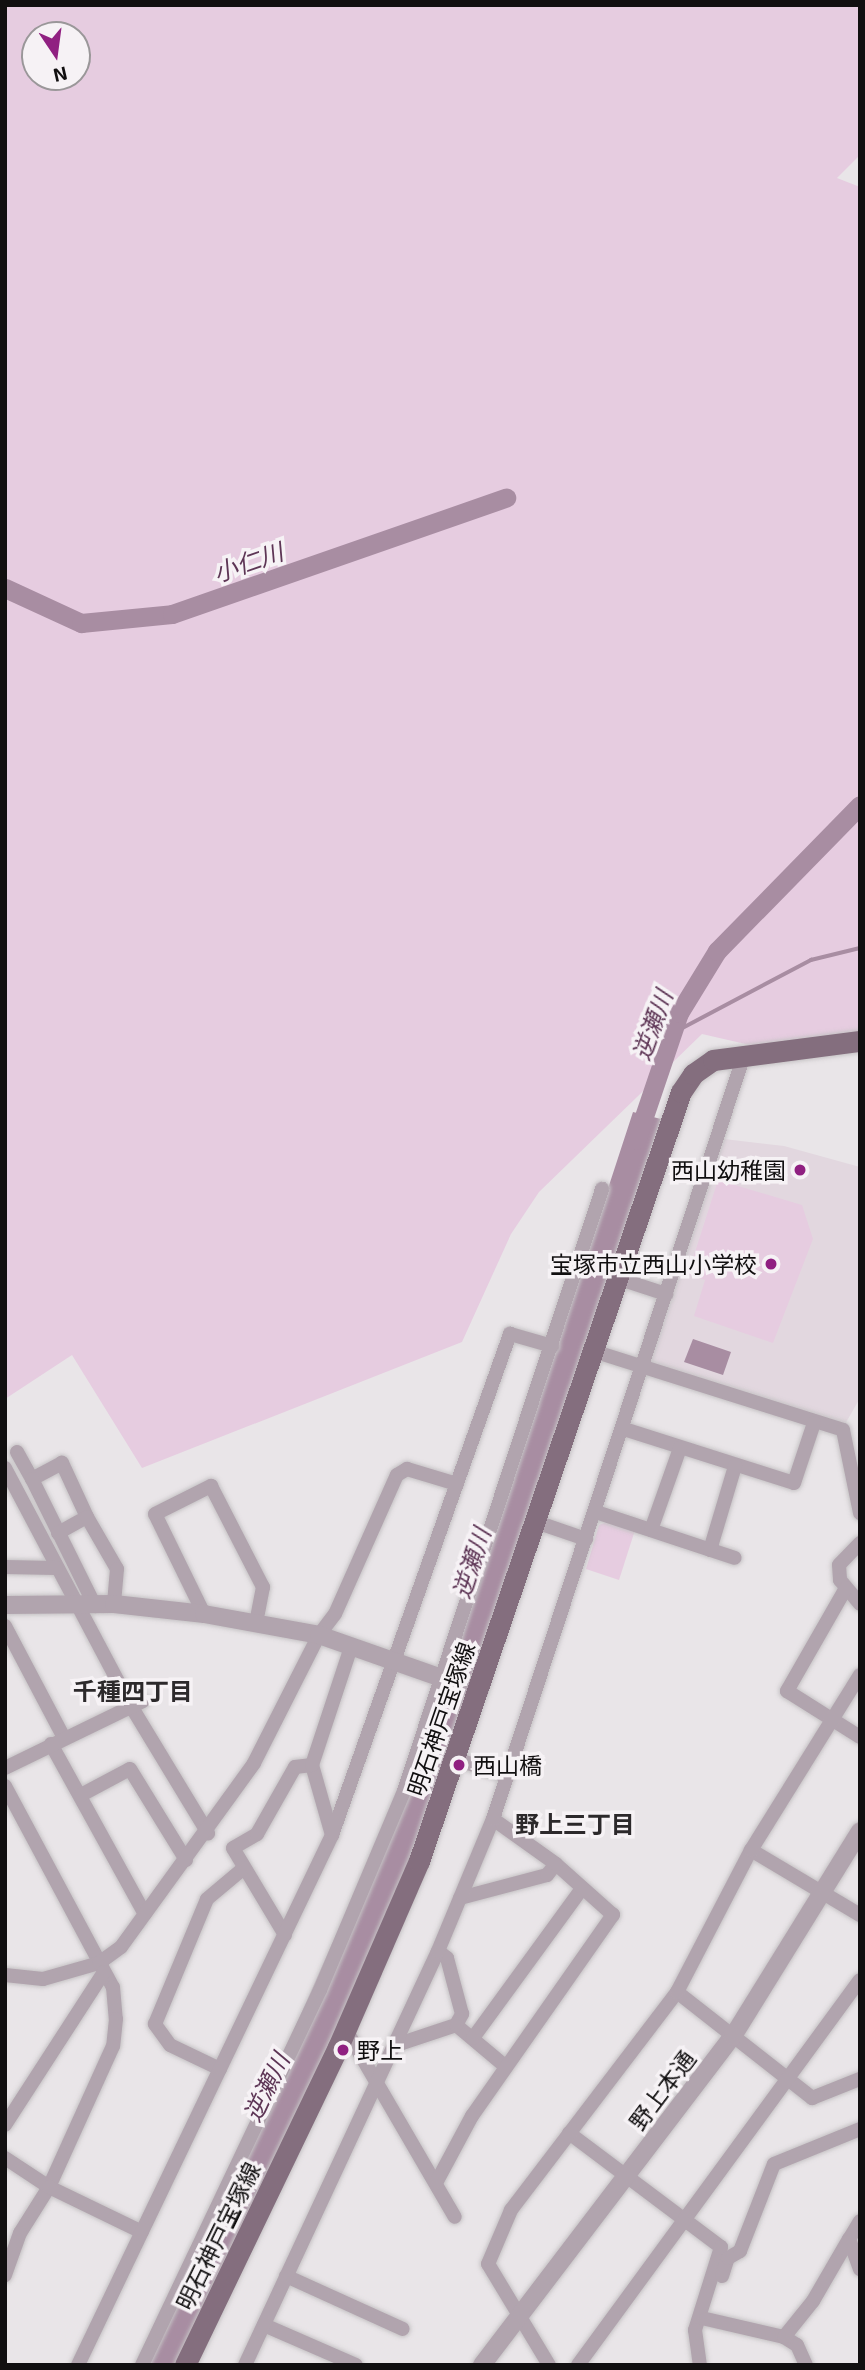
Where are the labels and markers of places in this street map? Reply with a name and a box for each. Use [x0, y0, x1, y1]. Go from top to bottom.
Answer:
place label: 西山幼稚園 [671, 1156, 786, 1184]
marker: 西山幼稚園 [792, 1162, 808, 1178]
place label: 宝塚市立西山小学校 [550, 1250, 757, 1278]
marker: 宝塚市立西山小学校 [763, 1256, 779, 1272]
place label: 西山橋 [473, 1751, 542, 1779]
marker: 西山橋 [451, 1757, 467, 1773]
place label: 野上 [357, 2036, 403, 2064]
marker: 野上 [335, 2042, 351, 2058]

